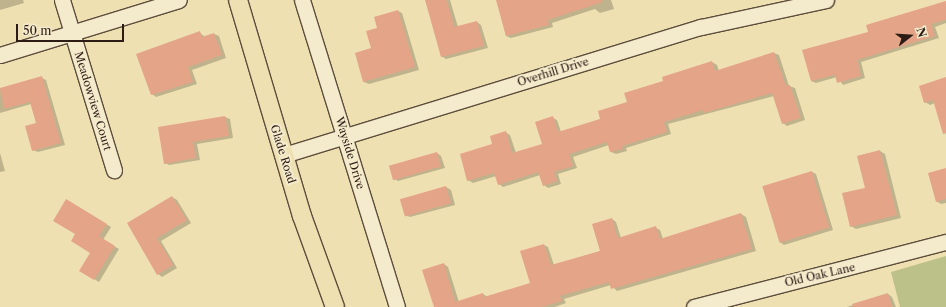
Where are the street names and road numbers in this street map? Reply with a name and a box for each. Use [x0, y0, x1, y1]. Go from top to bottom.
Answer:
street label: Meadowview Court [72, 50, 114, 152]
street label: Overhill Drive [516, 55, 590, 89]
street label: Wayside Drive [333, 115, 367, 191]
street label: Glade Road [268, 123, 298, 185]
street label: Old Oak Lane [783, 260, 857, 290]

